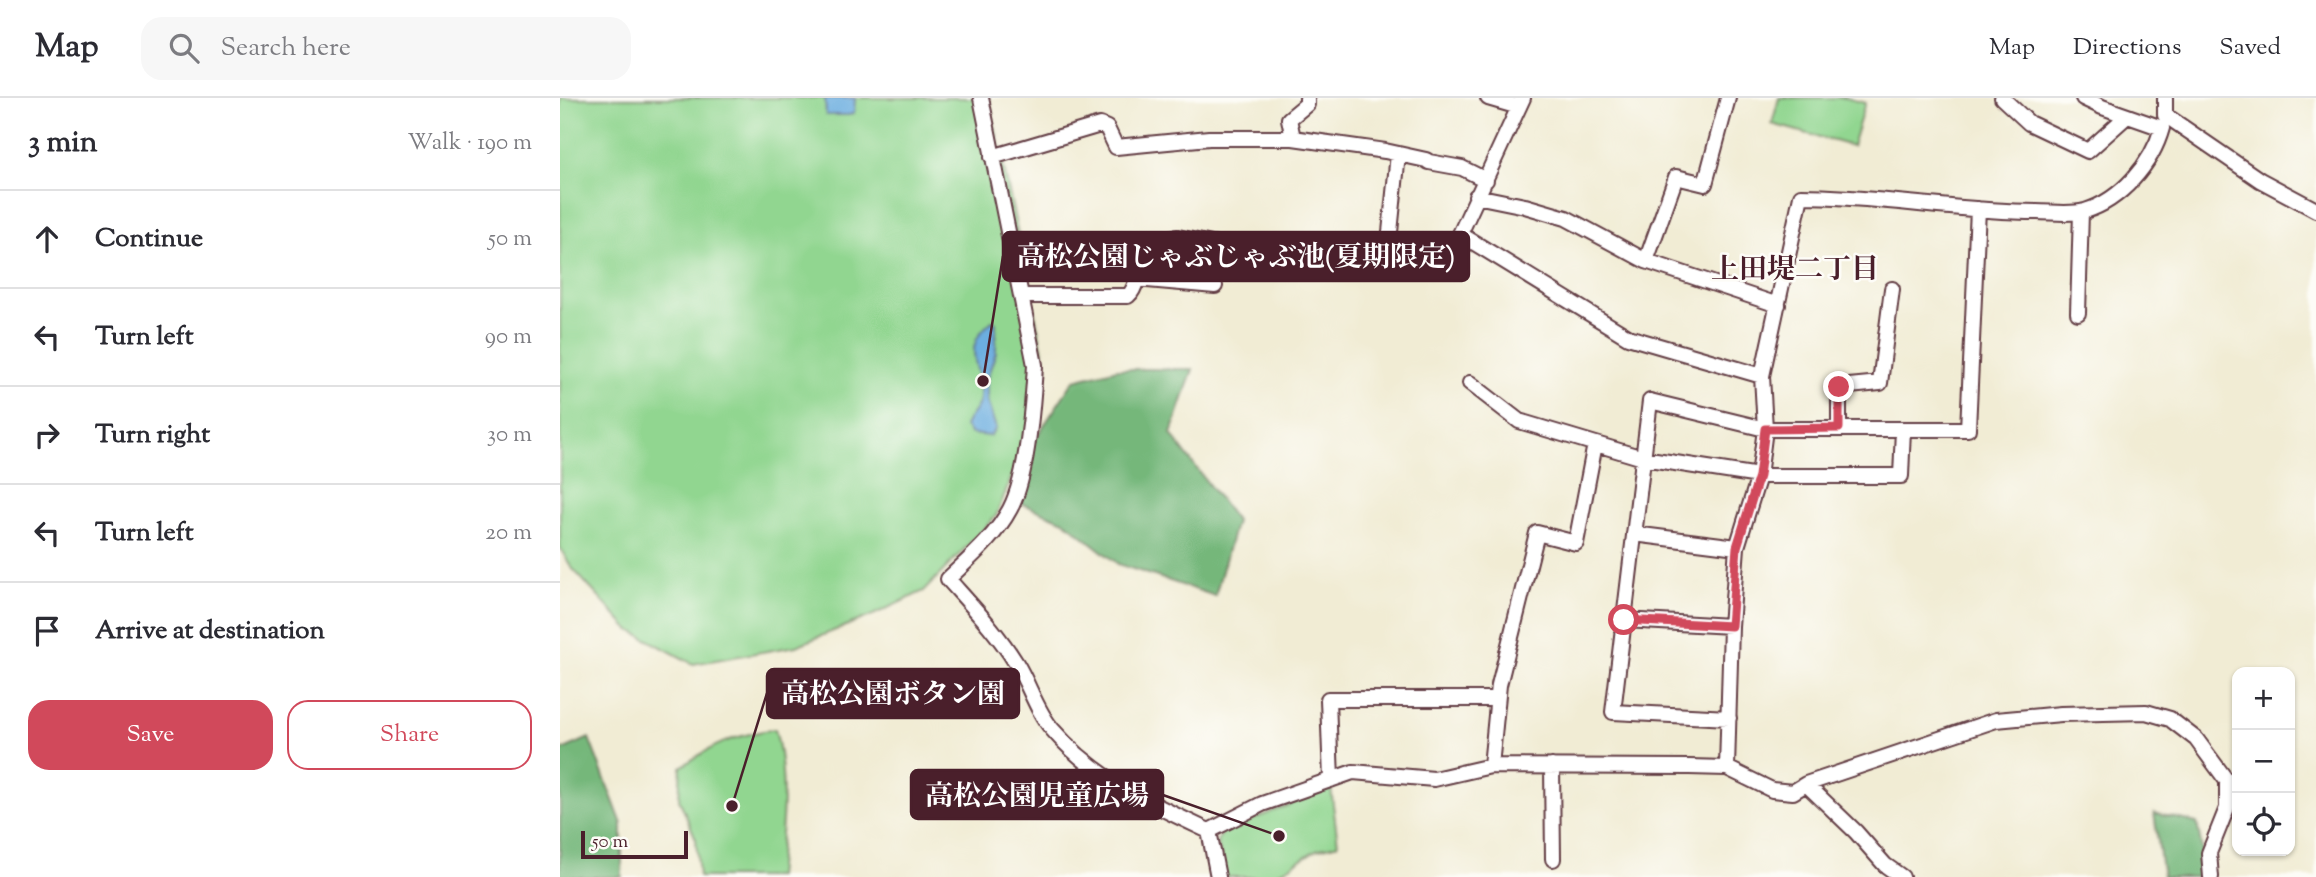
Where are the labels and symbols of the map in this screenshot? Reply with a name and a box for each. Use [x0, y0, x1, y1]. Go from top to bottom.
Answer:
callout: 高松公園じゃぶじゃぶ池(夏期限定) [1003, 232, 1469, 281]
text: 高松公園じゃぶじゃぶ池(夏期限定) [1017, 239, 1455, 279]
district label: 上田堤二丁目 [1711, 251, 1879, 291]
route end [1823, 371, 1854, 402]
route start [1608, 604, 1639, 635]
callout: 高松公園ボタン園 [767, 669, 1019, 718]
text: 高松公園ボタン園 [781, 676, 1005, 716]
callout: 高松公園児童広場 [911, 770, 1163, 819]
text: 高松公園児童広場 [925, 778, 1149, 818]
scale bar [581, 828, 688, 860]

